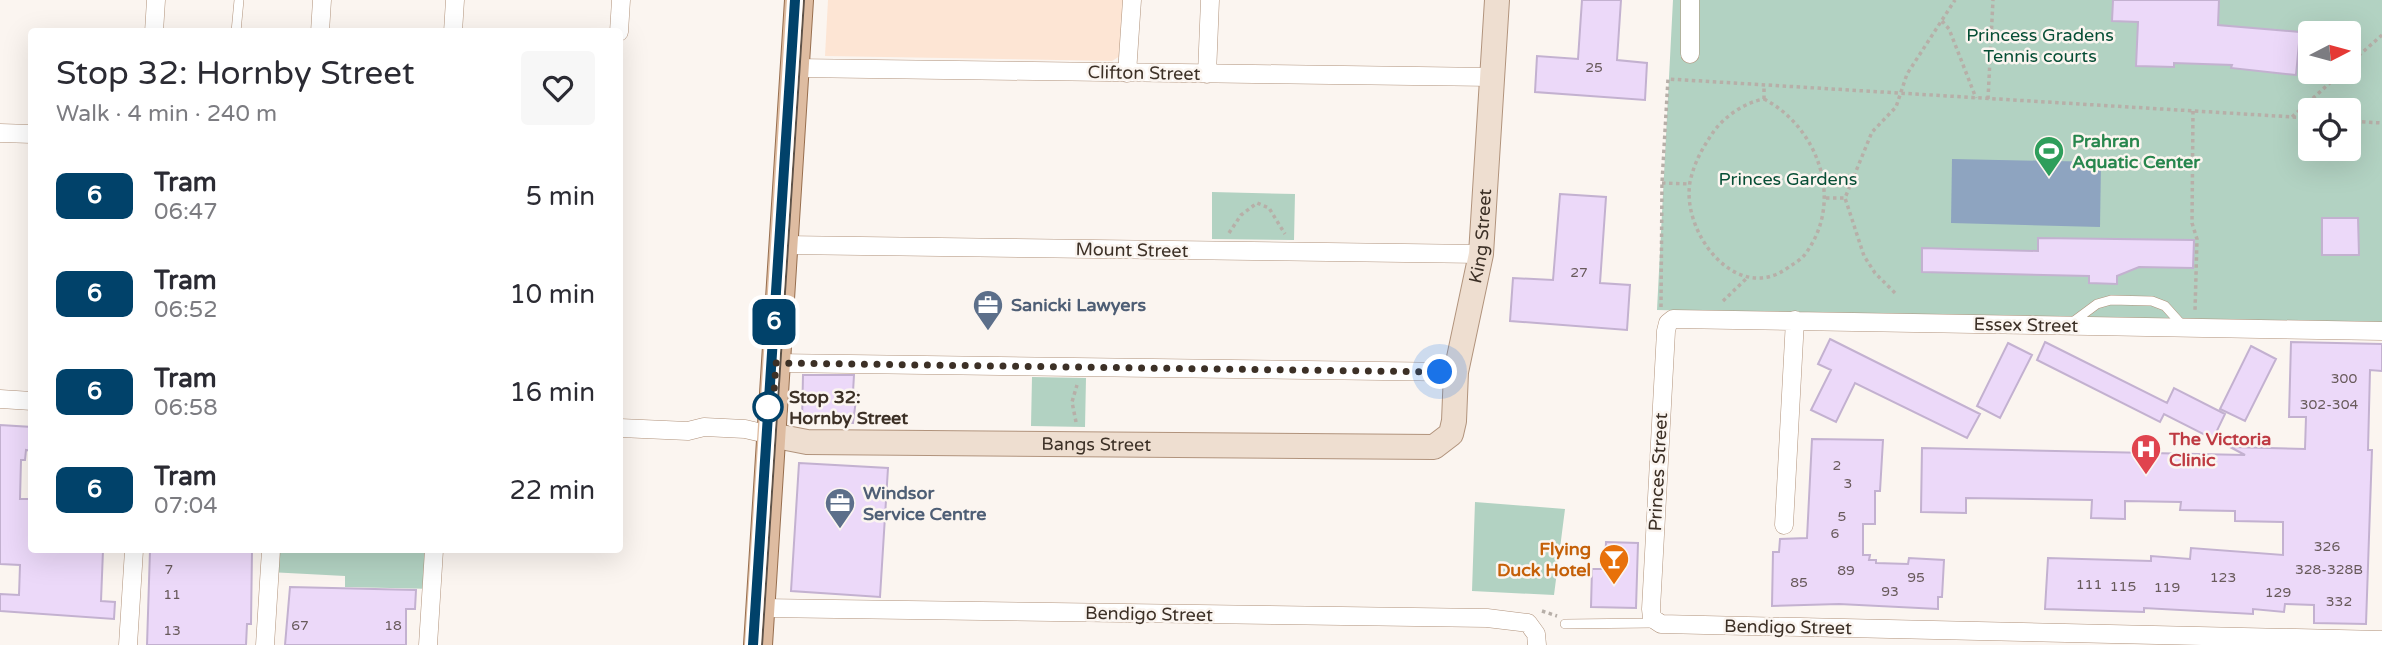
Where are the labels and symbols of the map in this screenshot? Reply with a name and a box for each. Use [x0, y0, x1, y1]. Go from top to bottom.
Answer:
north arrow [2298, 21, 2361, 84]
park label: Princess Gradens Tennis courts [1966, 24, 2114, 67]
house number: 25 [1585, 59, 1603, 76]
street label: Clifton Street [1087, 61, 1201, 85]
place label: Prahran Aquatic Center [2072, 130, 2201, 173]
sports icon: Prahran Aquatic Center [2032, 134, 2066, 178]
park label: Princes Gardens [1719, 168, 1857, 190]
street label: King Street [1464, 188, 1496, 285]
street label: Mount Street [1075, 238, 1189, 262]
house number: 27 [1570, 264, 1588, 281]
office icon: Sanicki Lawyers [971, 288, 1005, 332]
place label: Sanicki Lawyers [1011, 294, 1146, 316]
line badge: 6 [751, 299, 797, 345]
street label: Essex Street [1974, 313, 2079, 337]
your location [1422, 354, 1457, 389]
house number: 300 [2331, 370, 2357, 387]
place label: Stop 32: Hornby Street [789, 386, 908, 429]
marker: Stop 32: Hornby Street [753, 392, 783, 422]
house number: 302-304 [2300, 396, 2358, 413]
street label: Princes Street [1644, 412, 1672, 532]
place label: The Victoria Clinic [2168, 428, 2271, 471]
hospital icon: The Victoria Clinic [2129, 432, 2163, 476]
street label: Bangs Street [1041, 433, 1151, 456]
house number: 2 [1833, 457, 1841, 474]
house number: 3 [1844, 475, 1852, 492]
place label: Windsor Service Centre [863, 482, 986, 525]
office icon: Windsor Service Centre [823, 486, 857, 530]
house number: 5 [1838, 508, 1846, 525]
house number: 6 [1831, 525, 1840, 542]
place label: Flying Duck Hotel [1497, 538, 1591, 581]
house number: 326 [2314, 538, 2340, 555]
bar icon: Flying Duck Hotel [1597, 542, 1631, 586]
house number: 7 [165, 561, 173, 578]
house number: 328-328B [2295, 561, 2363, 578]
house number: 89 [1837, 562, 1855, 579]
house number: 95 [1907, 569, 1925, 586]
house number: 123 [2210, 569, 2236, 586]
house number: 85 [1790, 574, 1808, 591]
house number: 111 [2076, 576, 2102, 593]
house number: 115 [2110, 578, 2136, 595]
house number: 119 [2154, 579, 2180, 596]
house number: 93 [1881, 583, 1899, 600]
house number: 129 [2265, 584, 2291, 601]
house number: 11 [163, 586, 181, 603]
house number: 332 [2326, 593, 2352, 610]
street label: Bendigo Street [1085, 602, 1213, 626]
street label: Bendigo Street [1724, 615, 1852, 639]
house number: 67 [291, 617, 309, 634]
house number: 18 [384, 617, 402, 634]
house number: 13 [163, 622, 181, 639]

